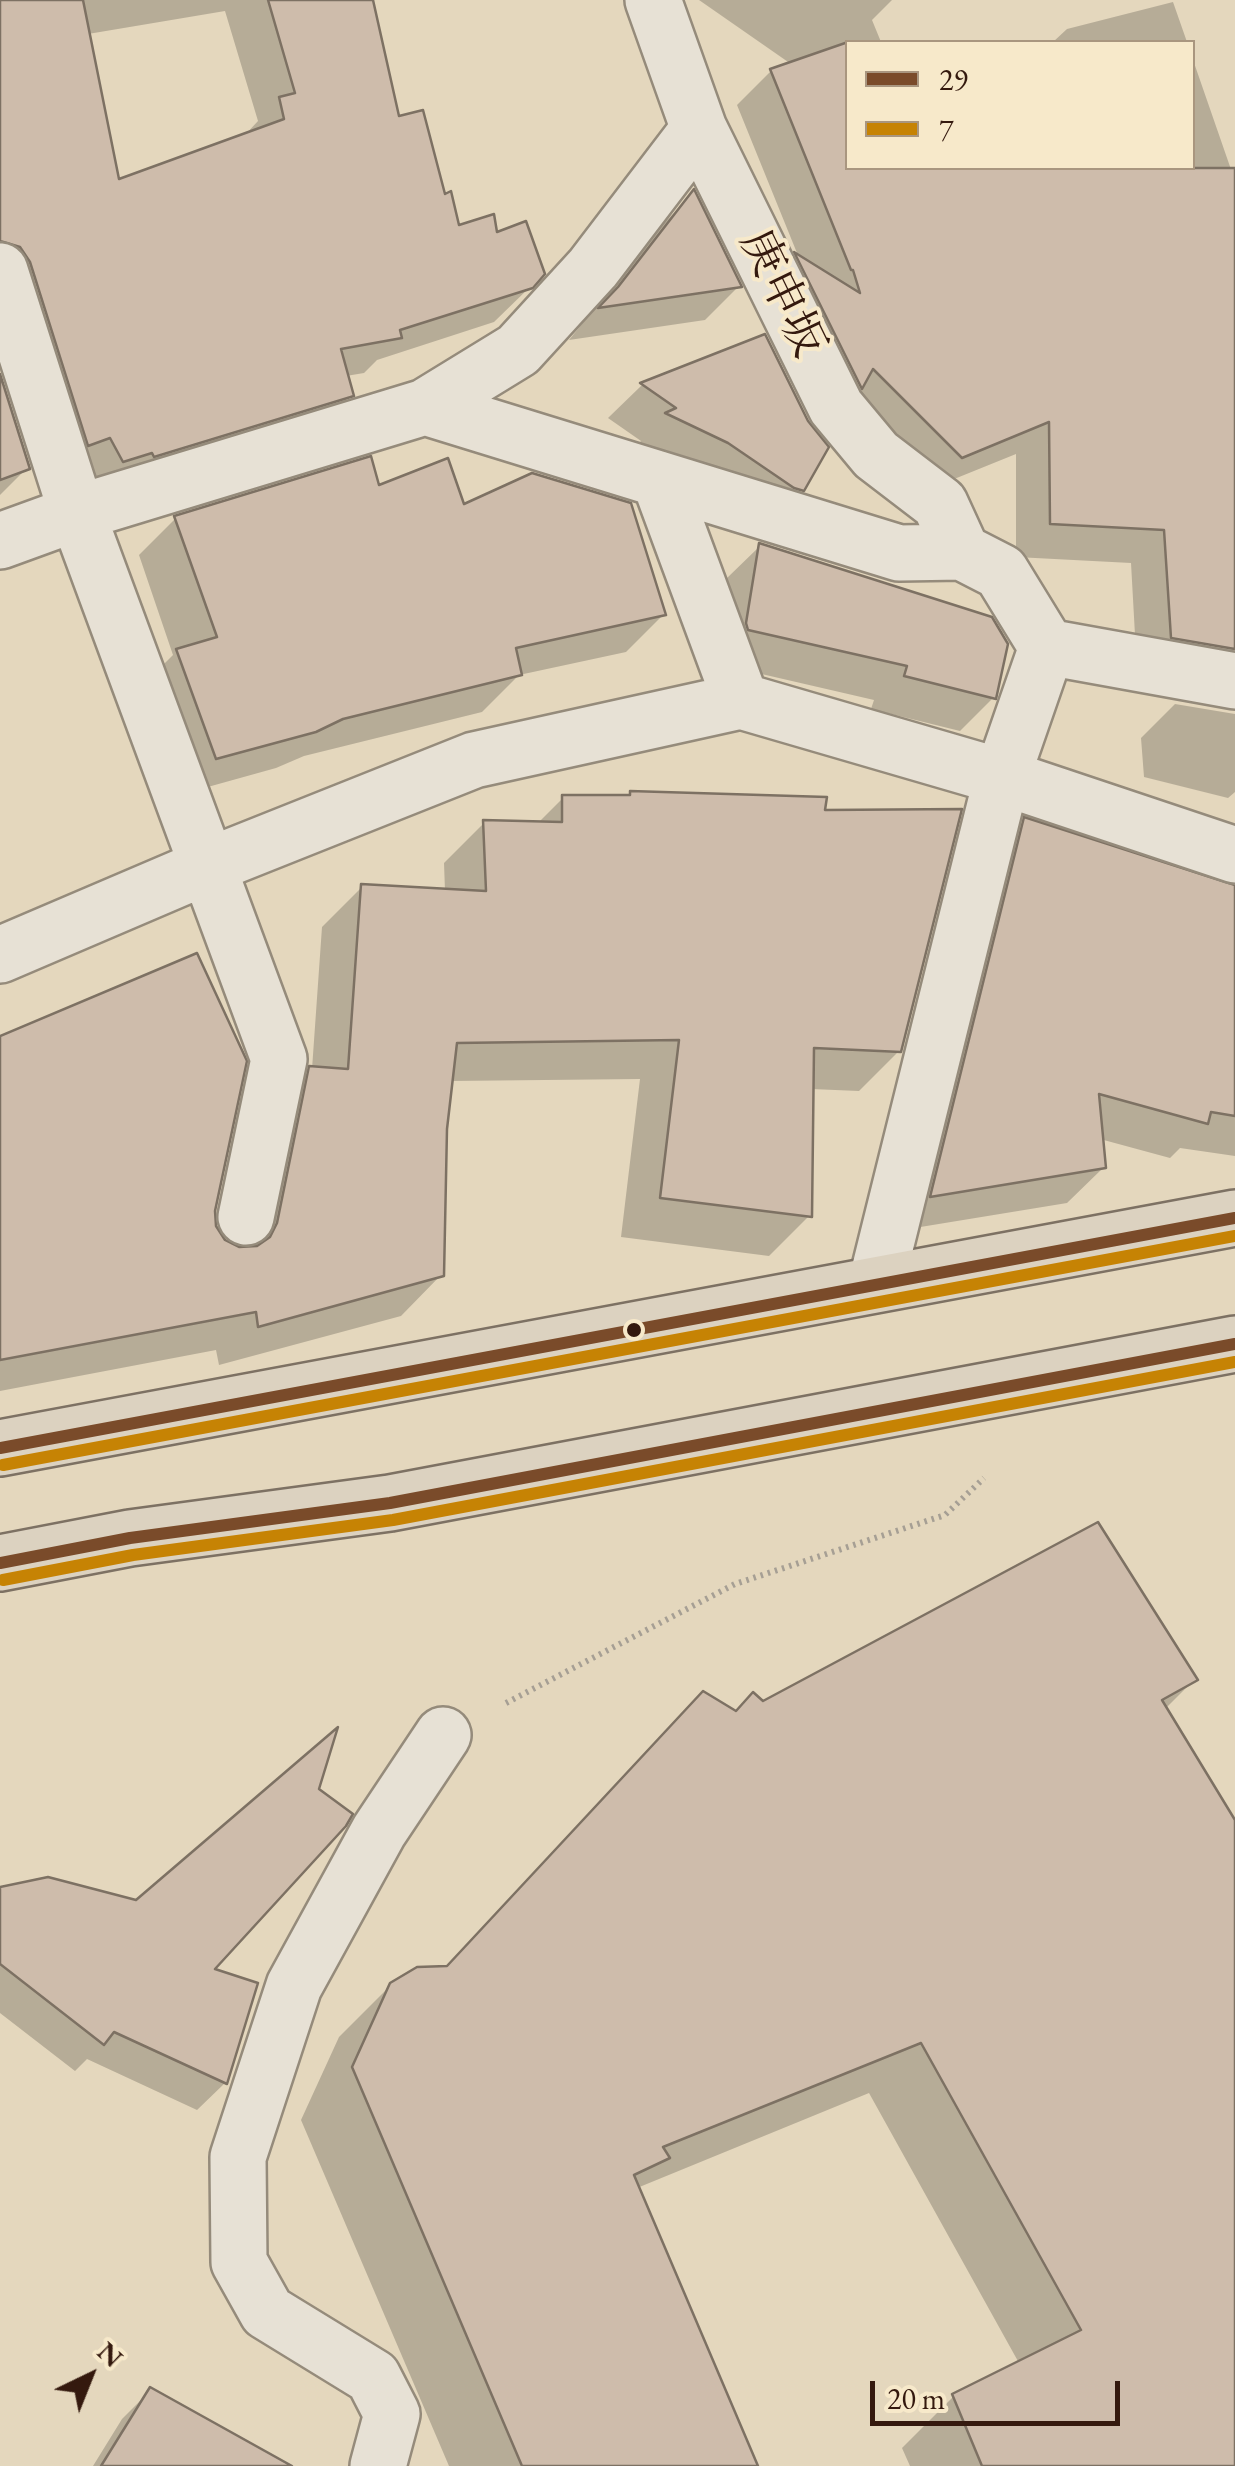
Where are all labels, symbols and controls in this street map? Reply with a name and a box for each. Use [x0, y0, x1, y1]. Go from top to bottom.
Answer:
legend [845, 40, 1195, 170]
text: 29 [939, 60, 968, 99]
text: 7 [939, 110, 953, 149]
street label: 庚申坂 [727, 221, 835, 367]
unlabelled marker [624, 1320, 644, 1340]
north arrow [40, 2326, 140, 2426]
text: N [90, 2333, 131, 2375]
scale bar [875, 2361, 1125, 2423]
text: 20 m [887, 2379, 945, 2418]

